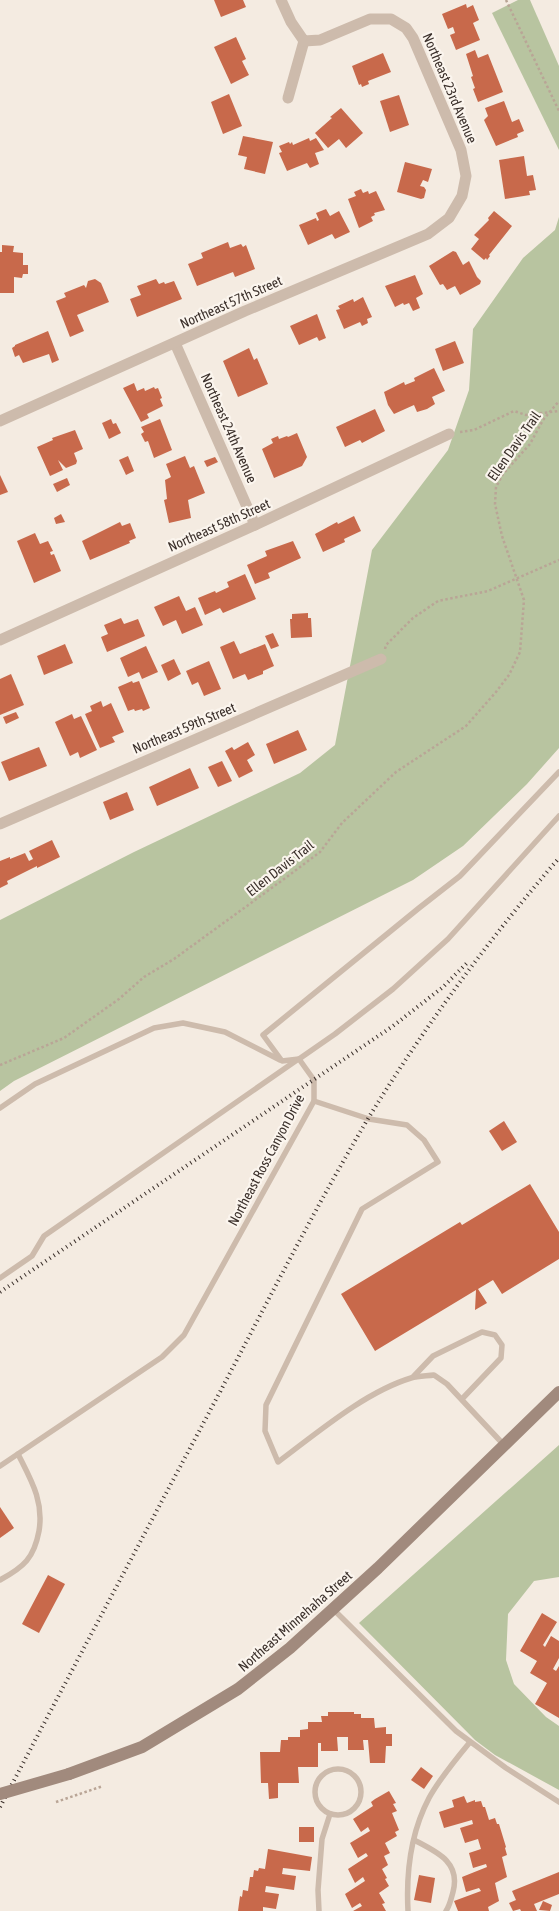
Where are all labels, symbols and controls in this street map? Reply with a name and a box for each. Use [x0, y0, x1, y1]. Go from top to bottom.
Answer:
street label: Northeast 23rd Avenue [420, 31, 480, 145]
street label: Northeast 57th Street [177, 272, 285, 332]
street label: Northeast 24th Avenue [198, 371, 260, 485]
street label: Ellen Davis Trail [484, 408, 544, 484]
street label: Northeast 58th Street [165, 495, 273, 555]
street label: Northeast 59th Street [130, 699, 238, 757]
street label: Ellen Davis Trail [243, 837, 317, 899]
street label: Northeast Ross Canyon Drive [225, 1092, 307, 1228]
street label: Northeast Minnehaha Street [235, 1567, 355, 1675]

